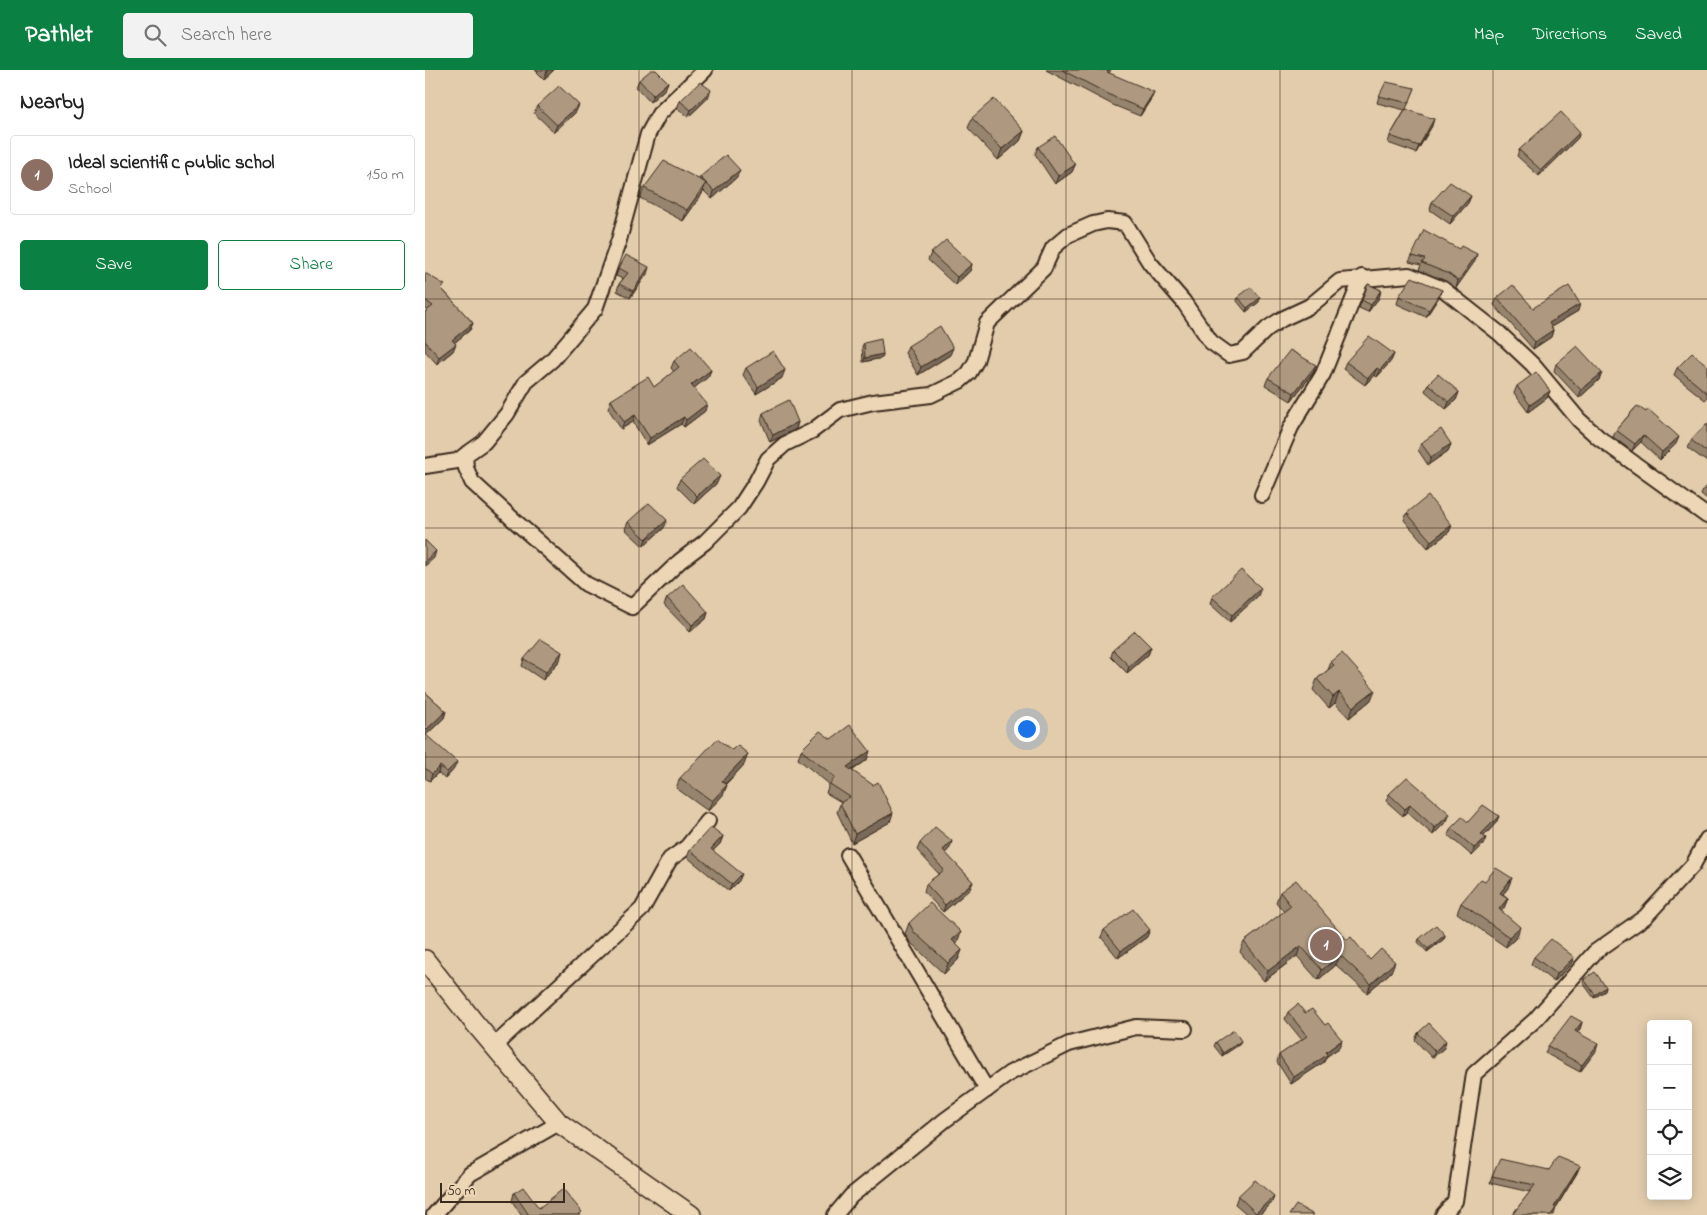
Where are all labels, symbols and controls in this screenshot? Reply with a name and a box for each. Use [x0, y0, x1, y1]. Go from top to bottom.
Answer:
search box [123, 13, 473, 58]
text: Pathlet [25, 18, 93, 53]
icon: search [141, 21, 169, 49]
text: Search here [181, 22, 272, 49]
text: Map [1474, 22, 1504, 48]
text: Directions [1532, 22, 1607, 48]
text: Saved [1635, 22, 1682, 48]
text: Nearby [20, 88, 84, 118]
text: Ideal scientific public schol [68, 150, 275, 177]
text: 1 [34, 163, 40, 187]
text: 150 m [366, 163, 404, 187]
text: School [68, 177, 112, 201]
button: Save [20, 240, 208, 290]
button: Share [218, 240, 405, 290]
your location [1014, 716, 1040, 742]
pin: 1 [1310, 926, 1342, 964]
map controls [1647, 1020, 1692, 1200]
button: + [1647, 1020, 1692, 1065]
button: − [1647, 1065, 1692, 1110]
button: locate [1647, 1110, 1692, 1155]
button: layers [1647, 1155, 1692, 1200]
scale bar [440, 1180, 565, 1203]
text: 50 m [447, 1181, 475, 1202]

